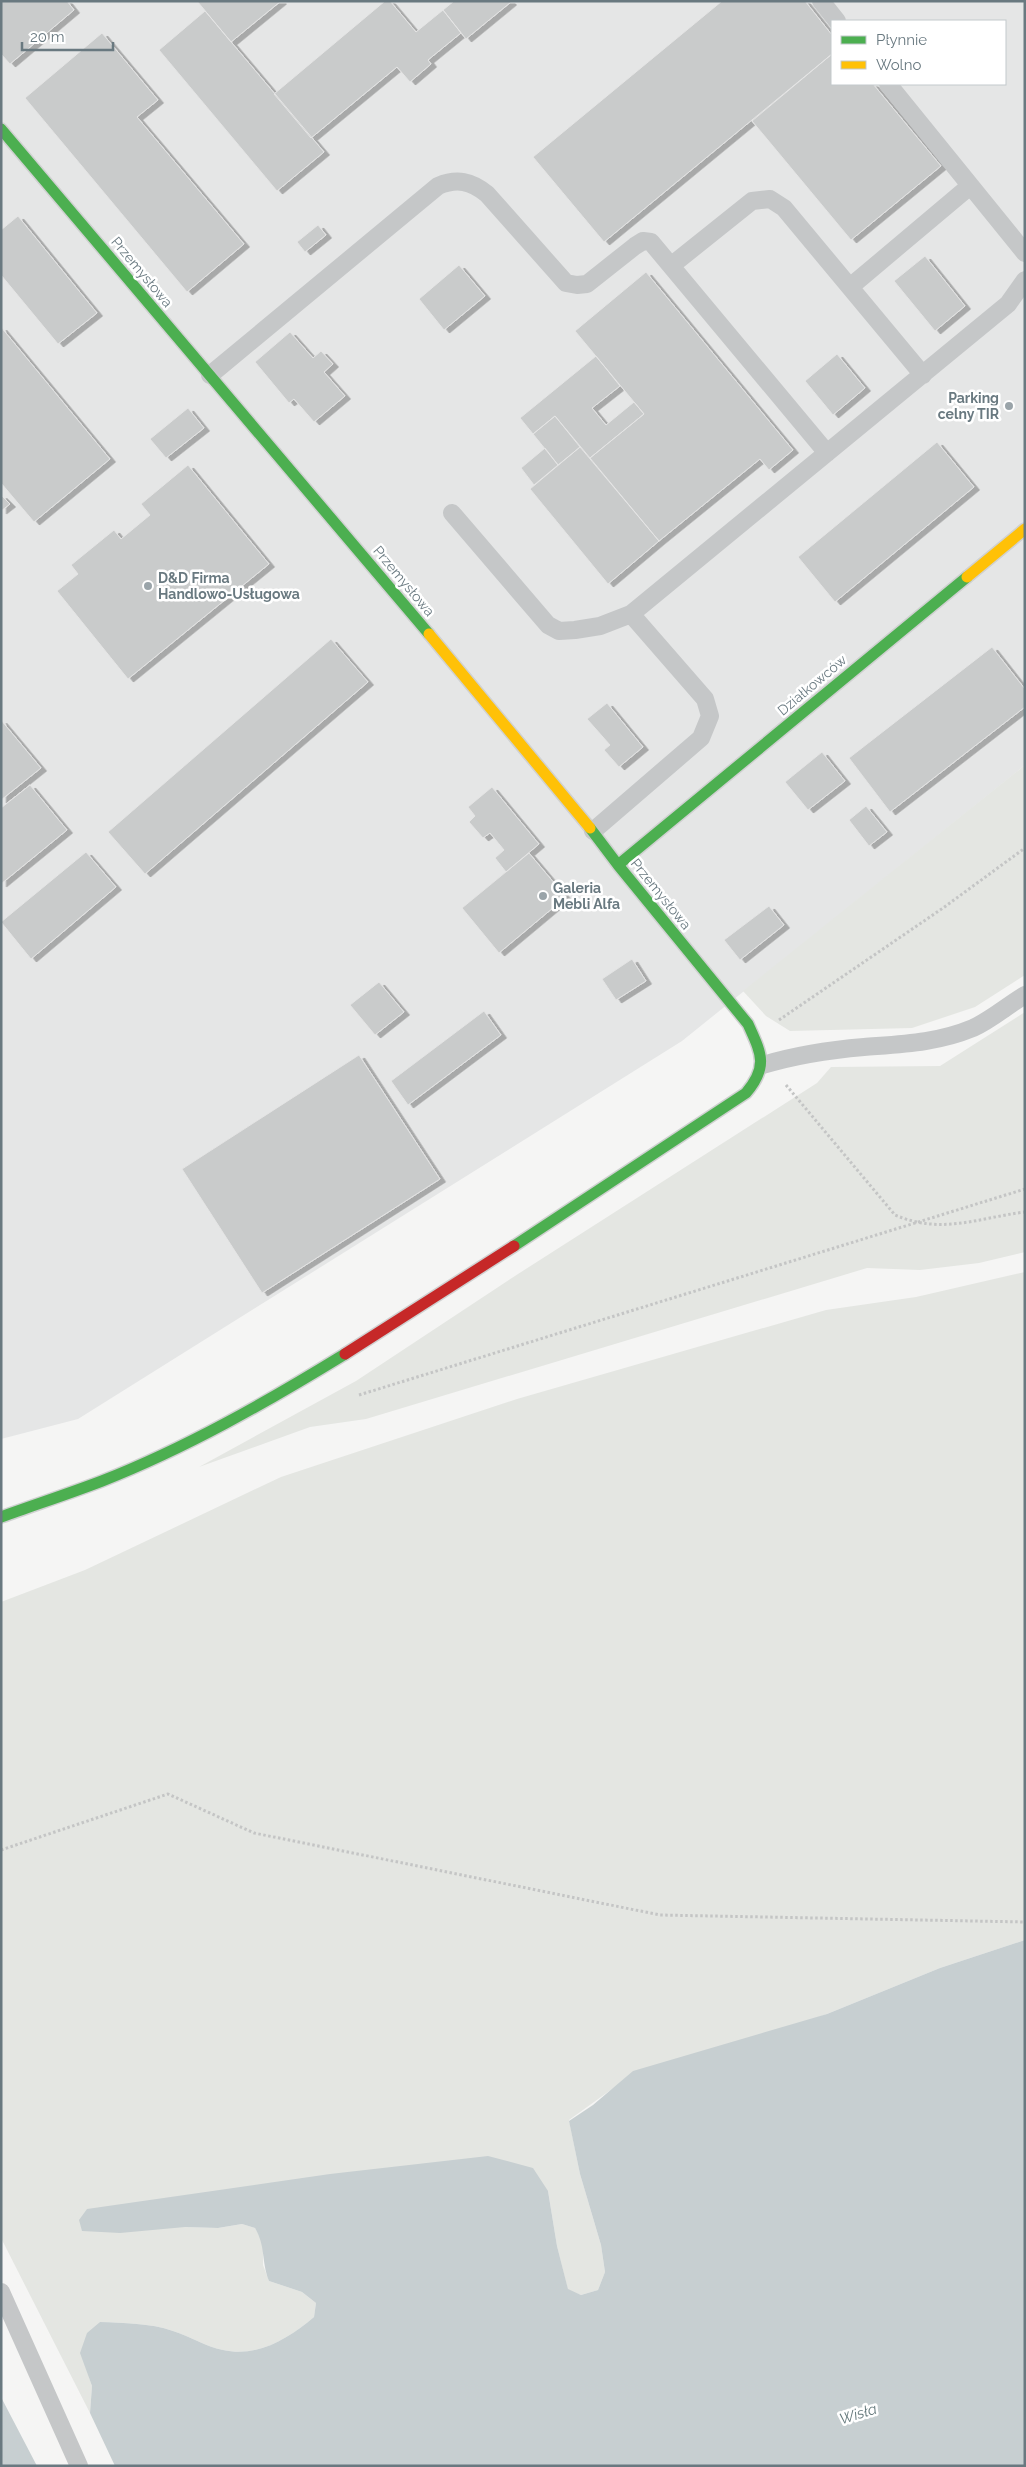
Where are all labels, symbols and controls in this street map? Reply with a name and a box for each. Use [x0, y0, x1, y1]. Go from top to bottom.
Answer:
scale bar [22, 20, 114, 52]
legend [831, 20, 1006, 85]
text: 20 m [30, 28, 65, 46]
text: Płynnie [876, 31, 927, 49]
text: Wolno [876, 56, 921, 74]
street label: Przemysłowa [108, 234, 176, 310]
place label: Parking celny TIR [938, 390, 1000, 422]
marker: Parking celny TIR [1003, 400, 1015, 412]
street label: Przemysłowa [370, 543, 438, 619]
place label: D&D Firma Handlowo-Usługowa [158, 570, 300, 602]
marker: D&D Firma Handlowo-Usługowa [142, 580, 154, 592]
street label: Działkowców [774, 651, 850, 718]
street label: Przemysłowa [628, 855, 694, 933]
place label: Galeria Mebli Alfa [553, 880, 620, 912]
marker: Galeria Mebli Alfa [537, 890, 549, 902]
water label: Wisła [837, 2400, 879, 2428]

